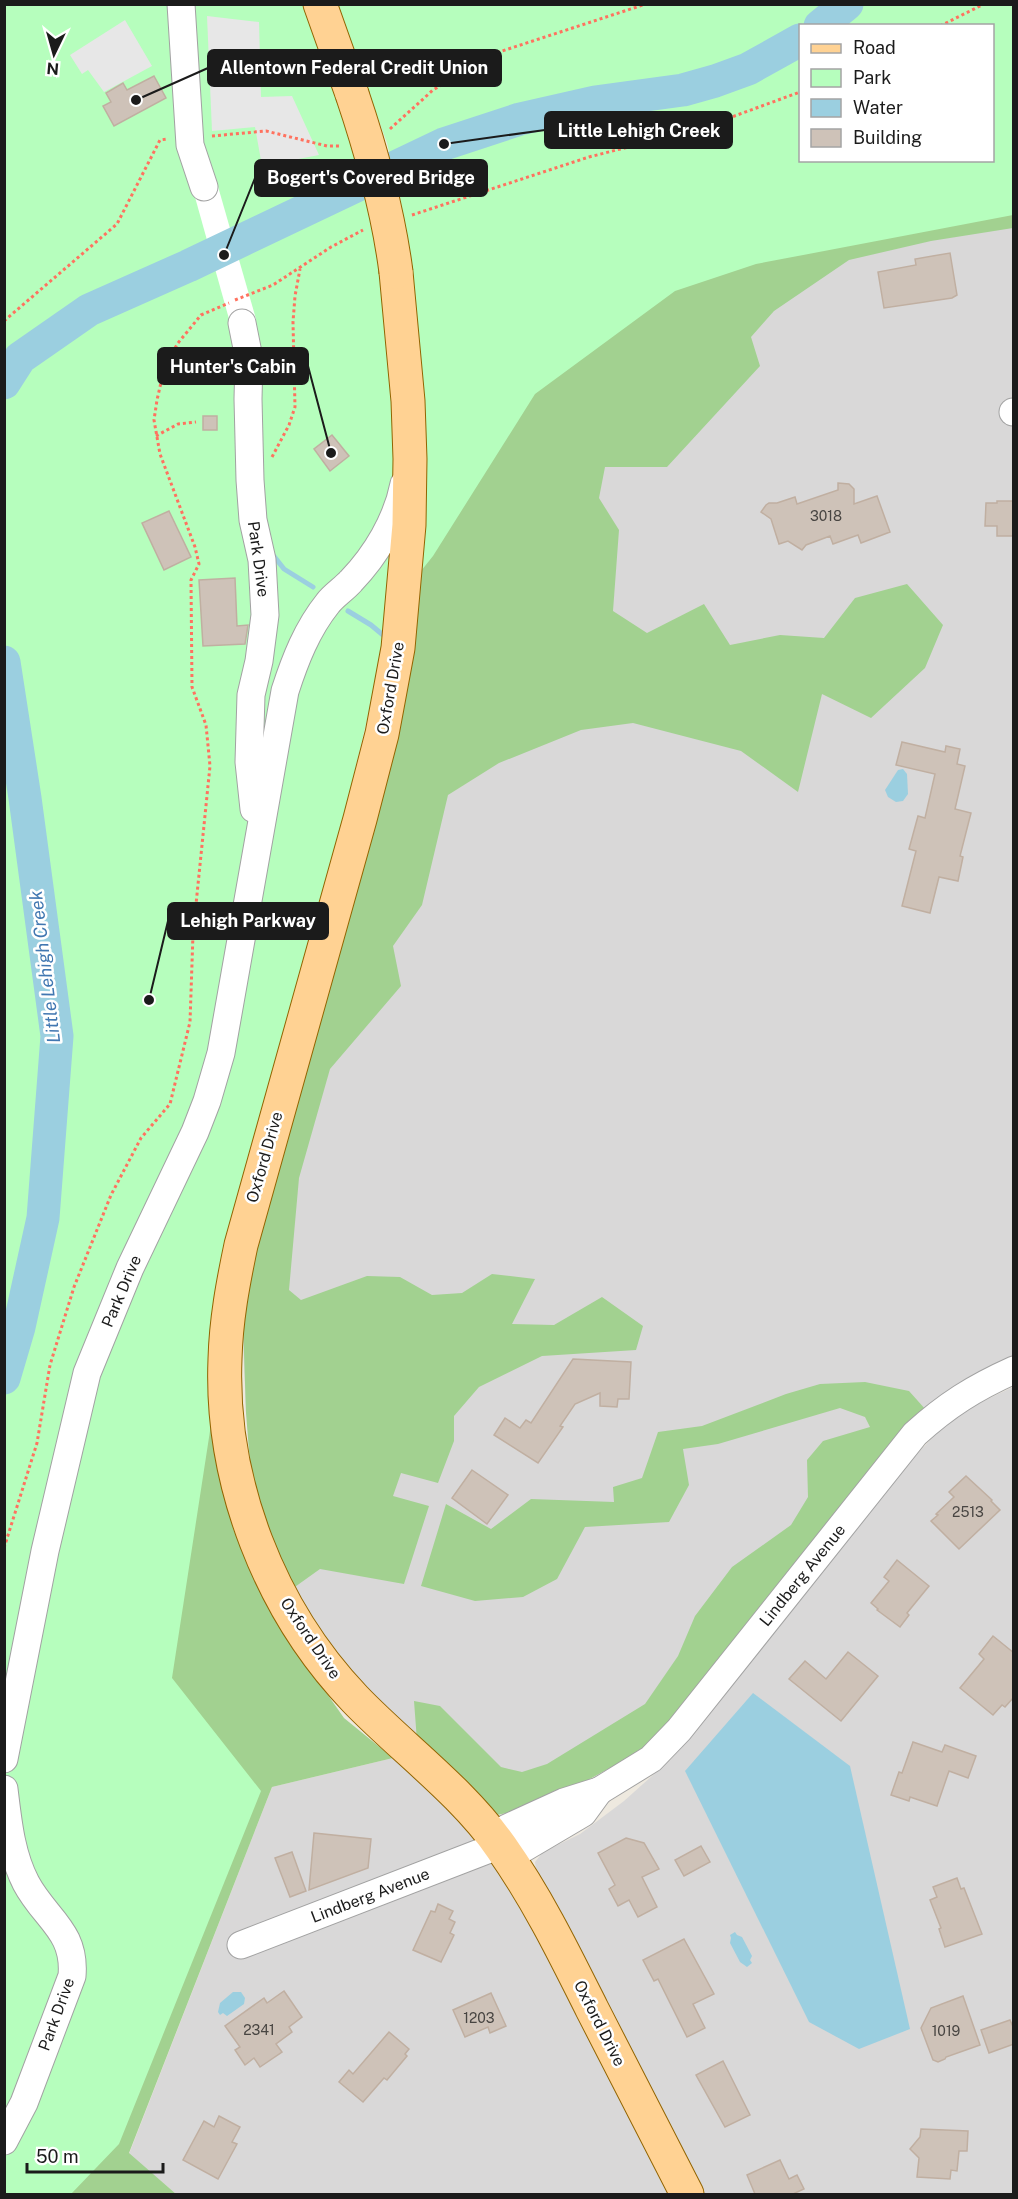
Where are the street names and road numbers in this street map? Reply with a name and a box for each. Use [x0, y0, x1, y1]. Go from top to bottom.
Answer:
street label: Park Drive [244, 520, 273, 598]
street label: Oxford Drive [373, 640, 408, 736]
street label: Oxford Drive [242, 1109, 287, 1205]
street label: Park Drive [98, 1252, 145, 1330]
street label: Lindberg Avenue [755, 1521, 849, 1630]
street label: Oxford Drive [277, 1594, 345, 1682]
street label: Lindberg Avenue [308, 1864, 432, 1927]
street label: Park Drive [34, 1975, 78, 2053]
street label: Oxford Drive [570, 1977, 629, 2069]

